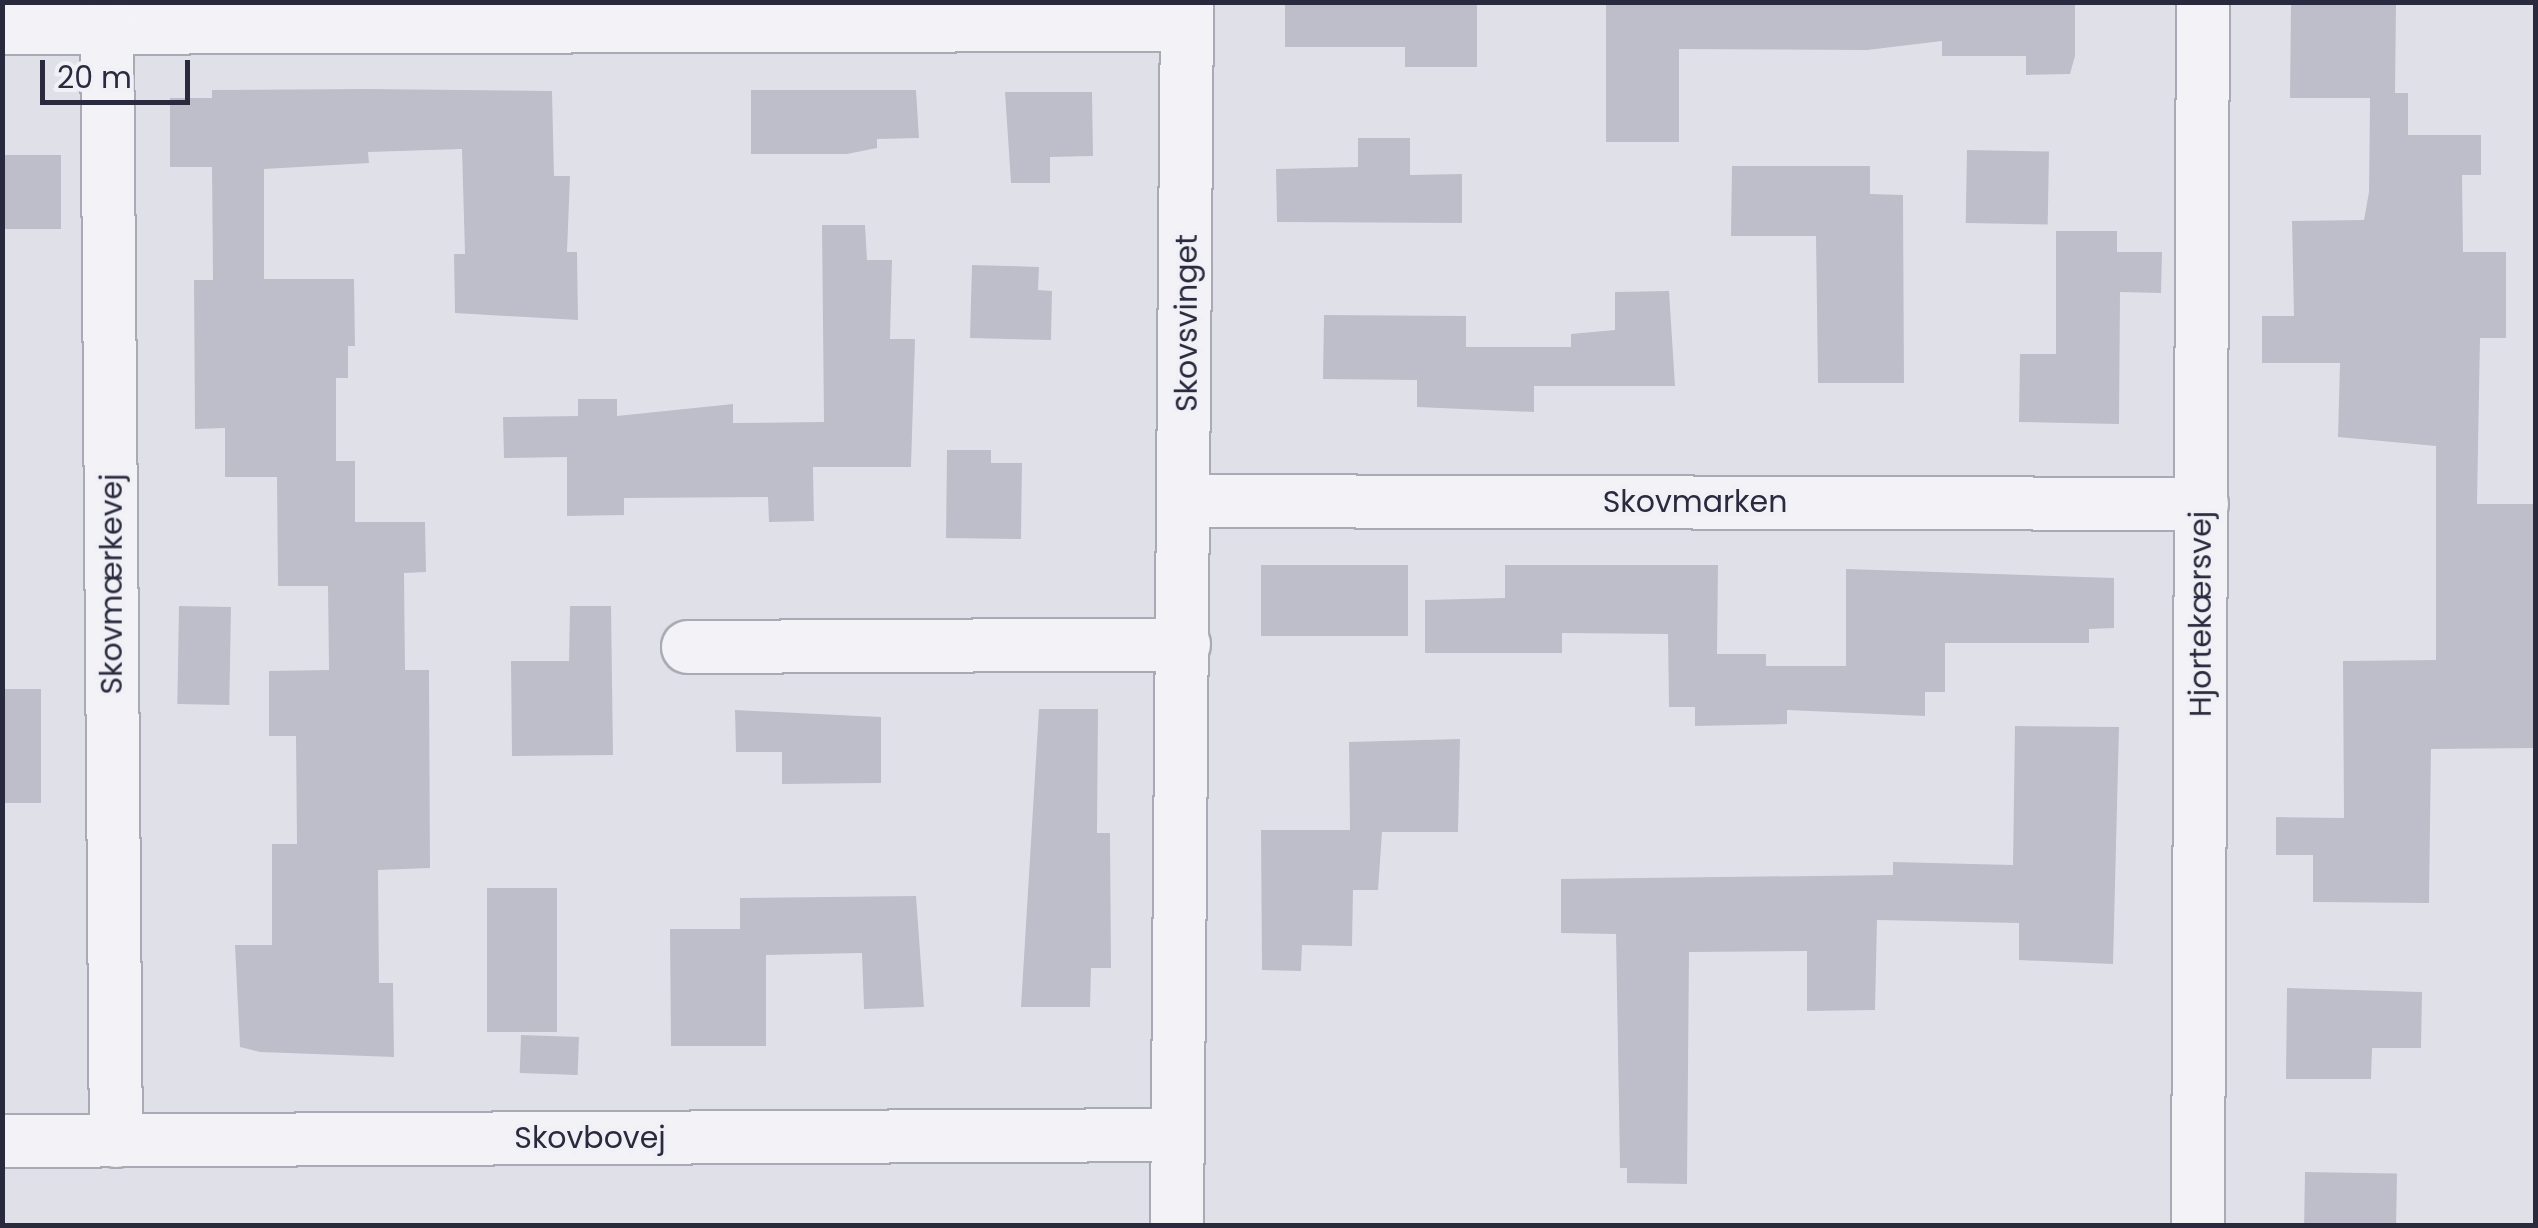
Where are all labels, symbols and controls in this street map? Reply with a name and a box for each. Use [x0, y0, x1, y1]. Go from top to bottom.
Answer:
scale bar [45, 40, 195, 102]
text: 20 m [57, 56, 132, 99]
street label: Skovsvinget [1169, 234, 1205, 412]
street label: Skovmærkevej [94, 473, 130, 695]
street label: Skovmarken [1603, 484, 1787, 520]
street label: Hjortekærsvej [2183, 511, 2219, 717]
street label: Skovbovej [514, 1120, 666, 1156]

